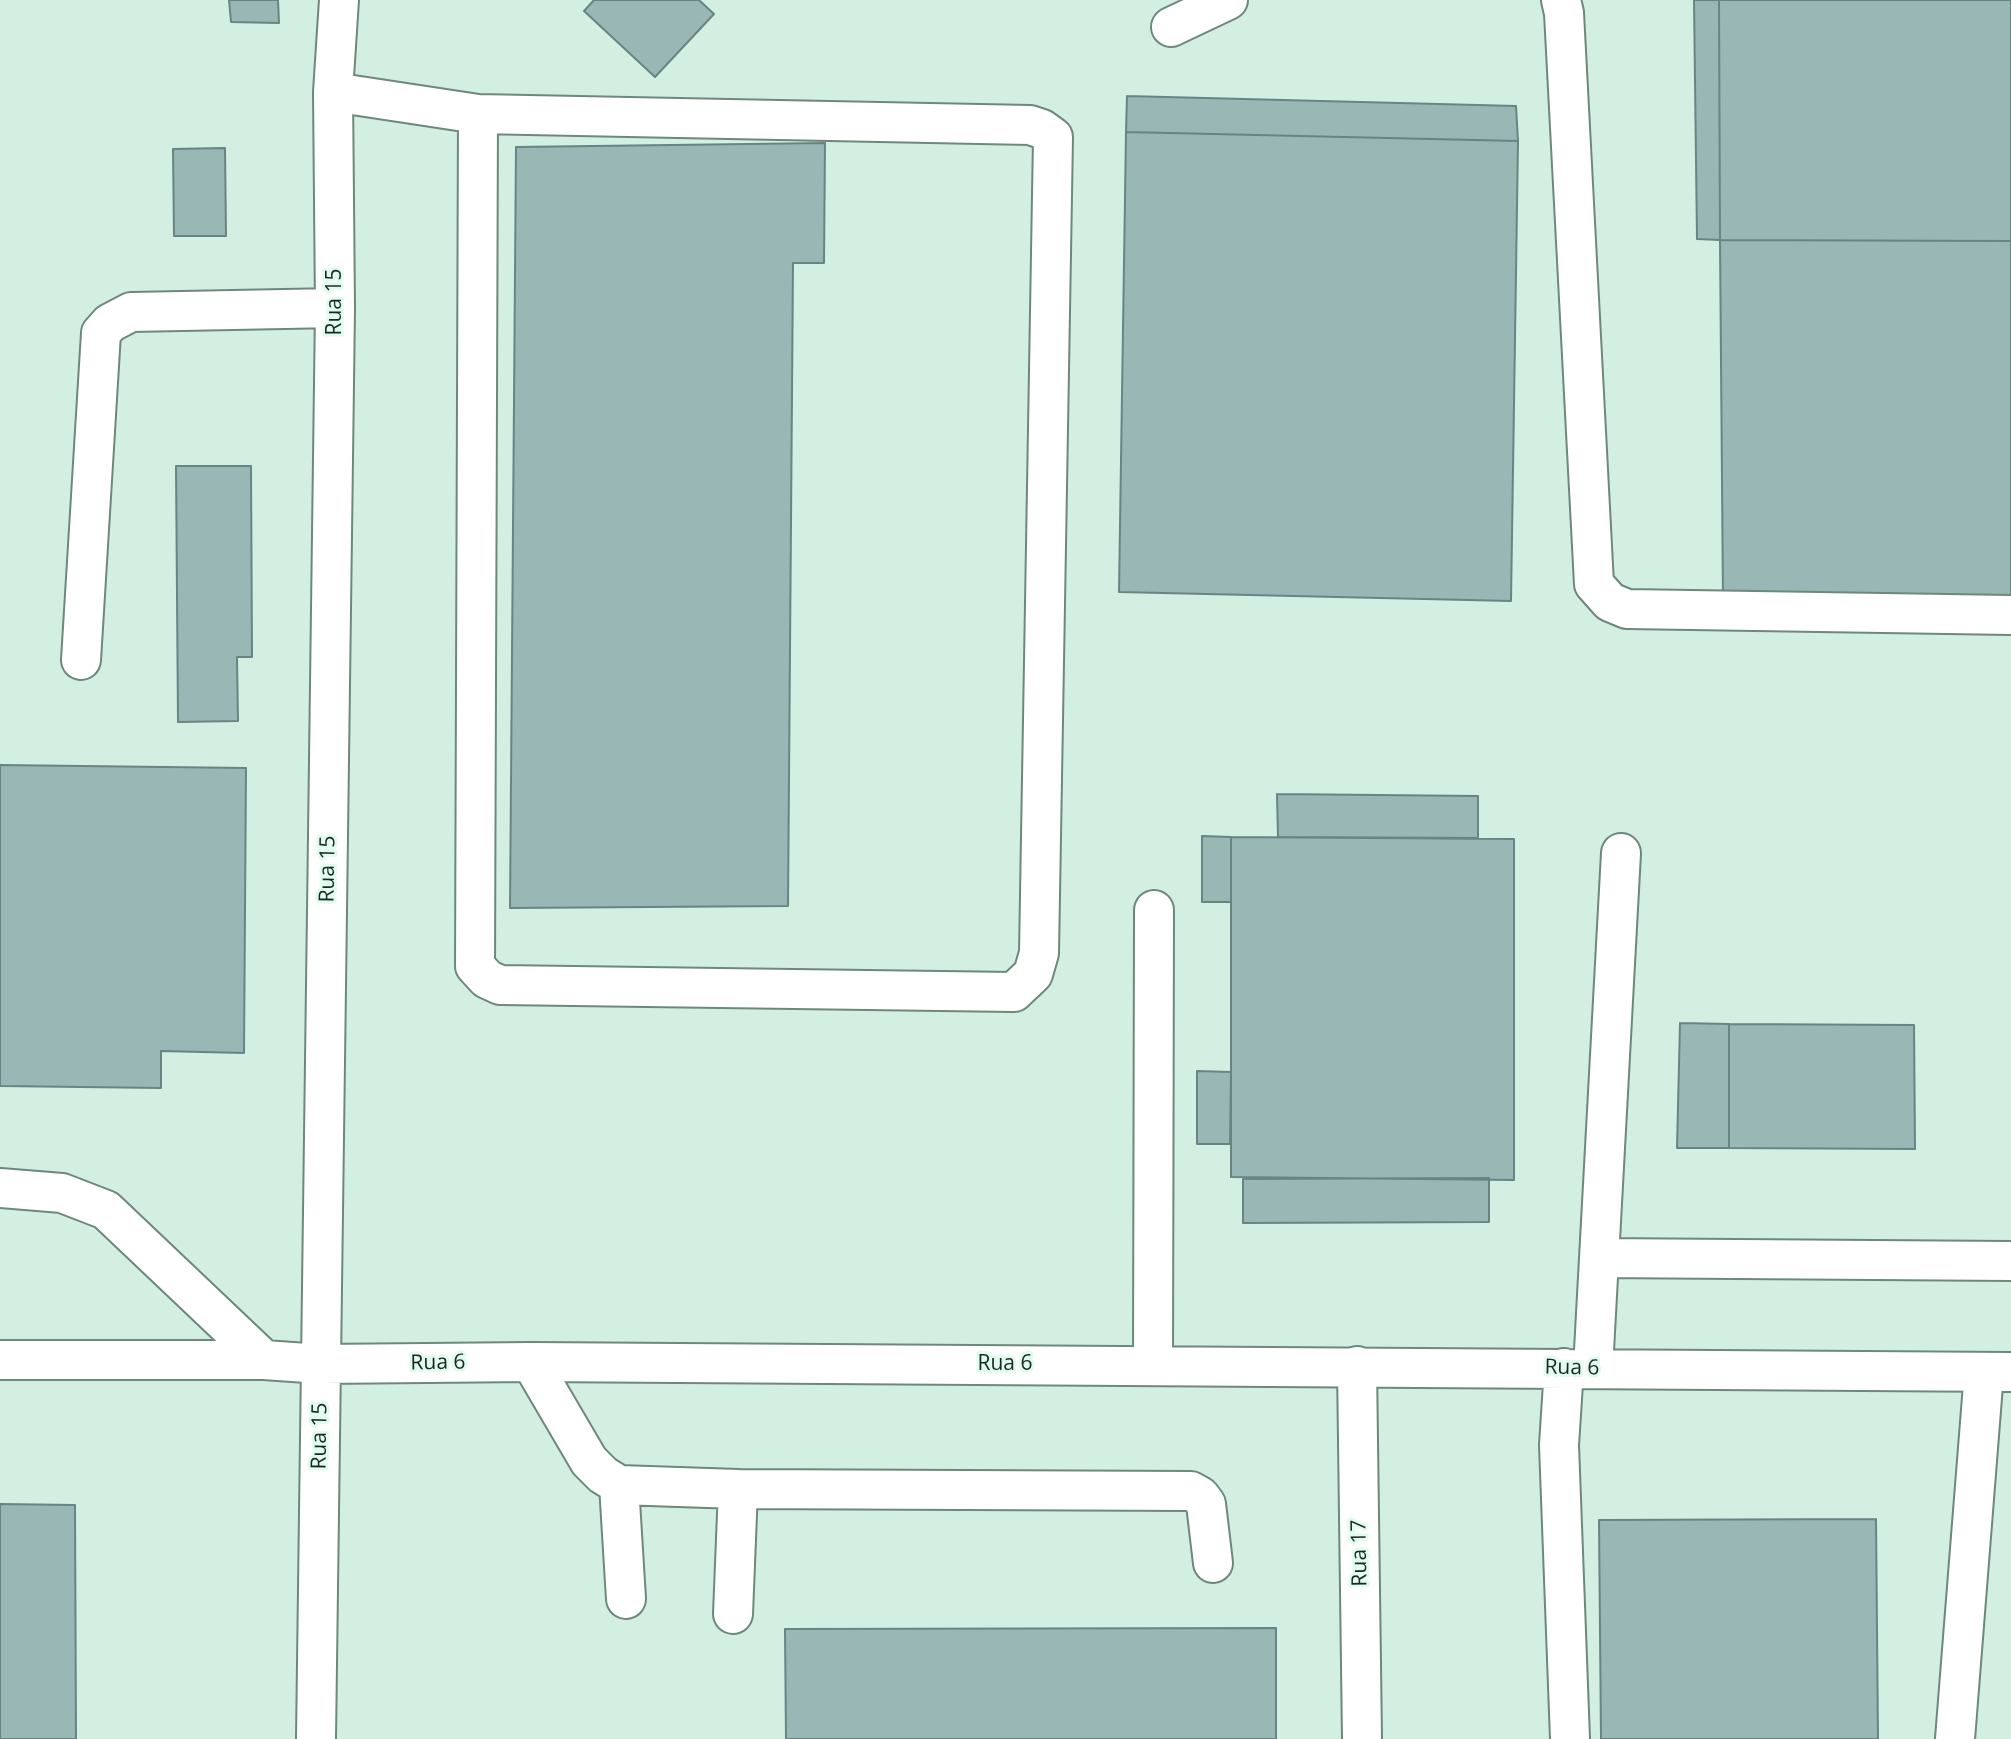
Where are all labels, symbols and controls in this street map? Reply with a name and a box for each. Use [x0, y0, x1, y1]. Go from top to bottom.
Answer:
street label: Rua 15 [322, 269, 348, 335]
street label: Rua 15 [315, 835, 341, 903]
street label: Rua 6 [410, 1350, 466, 1376]
street label: Rua 6 [978, 1351, 1032, 1377]
street label: Rua 6 [1544, 1355, 1600, 1381]
street label: Rua 15 [307, 1402, 333, 1470]
street label: Rua 17 [1347, 1519, 1373, 1587]

